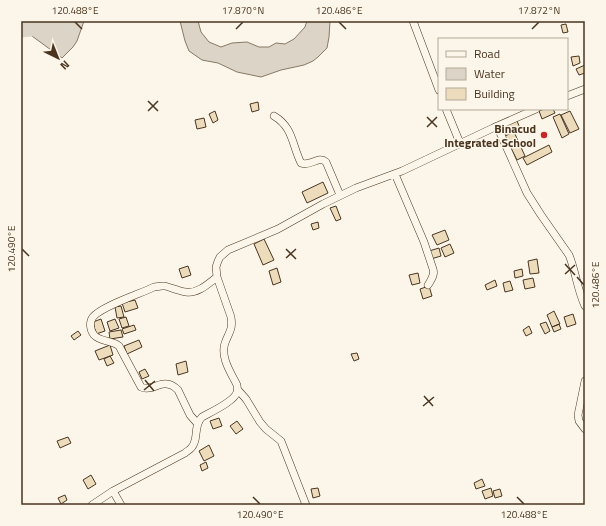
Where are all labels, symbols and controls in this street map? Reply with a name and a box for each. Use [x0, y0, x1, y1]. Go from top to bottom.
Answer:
text: 120.488°E [52, 3, 99, 18]
text: 17.870°N [222, 3, 264, 18]
text: 120.486°E [316, 3, 363, 18]
text: 17.872°N [518, 3, 560, 18]
north arrow [38, 38, 78, 78]
legend [438, 38, 568, 110]
text: Road [474, 44, 500, 63]
text: N [57, 57, 73, 74]
text: Water [474, 64, 505, 83]
text: Building [474, 84, 515, 103]
place label: Binacud Integrated School [444, 119, 536, 152]
marker: Binacud Integrated School [539, 130, 549, 140]
text: 120.490°E [4, 225, 19, 272]
text: 120.486°E [588, 261, 603, 308]
text: 120.490°E [237, 507, 284, 522]
text: 120.488°E [501, 507, 548, 522]

